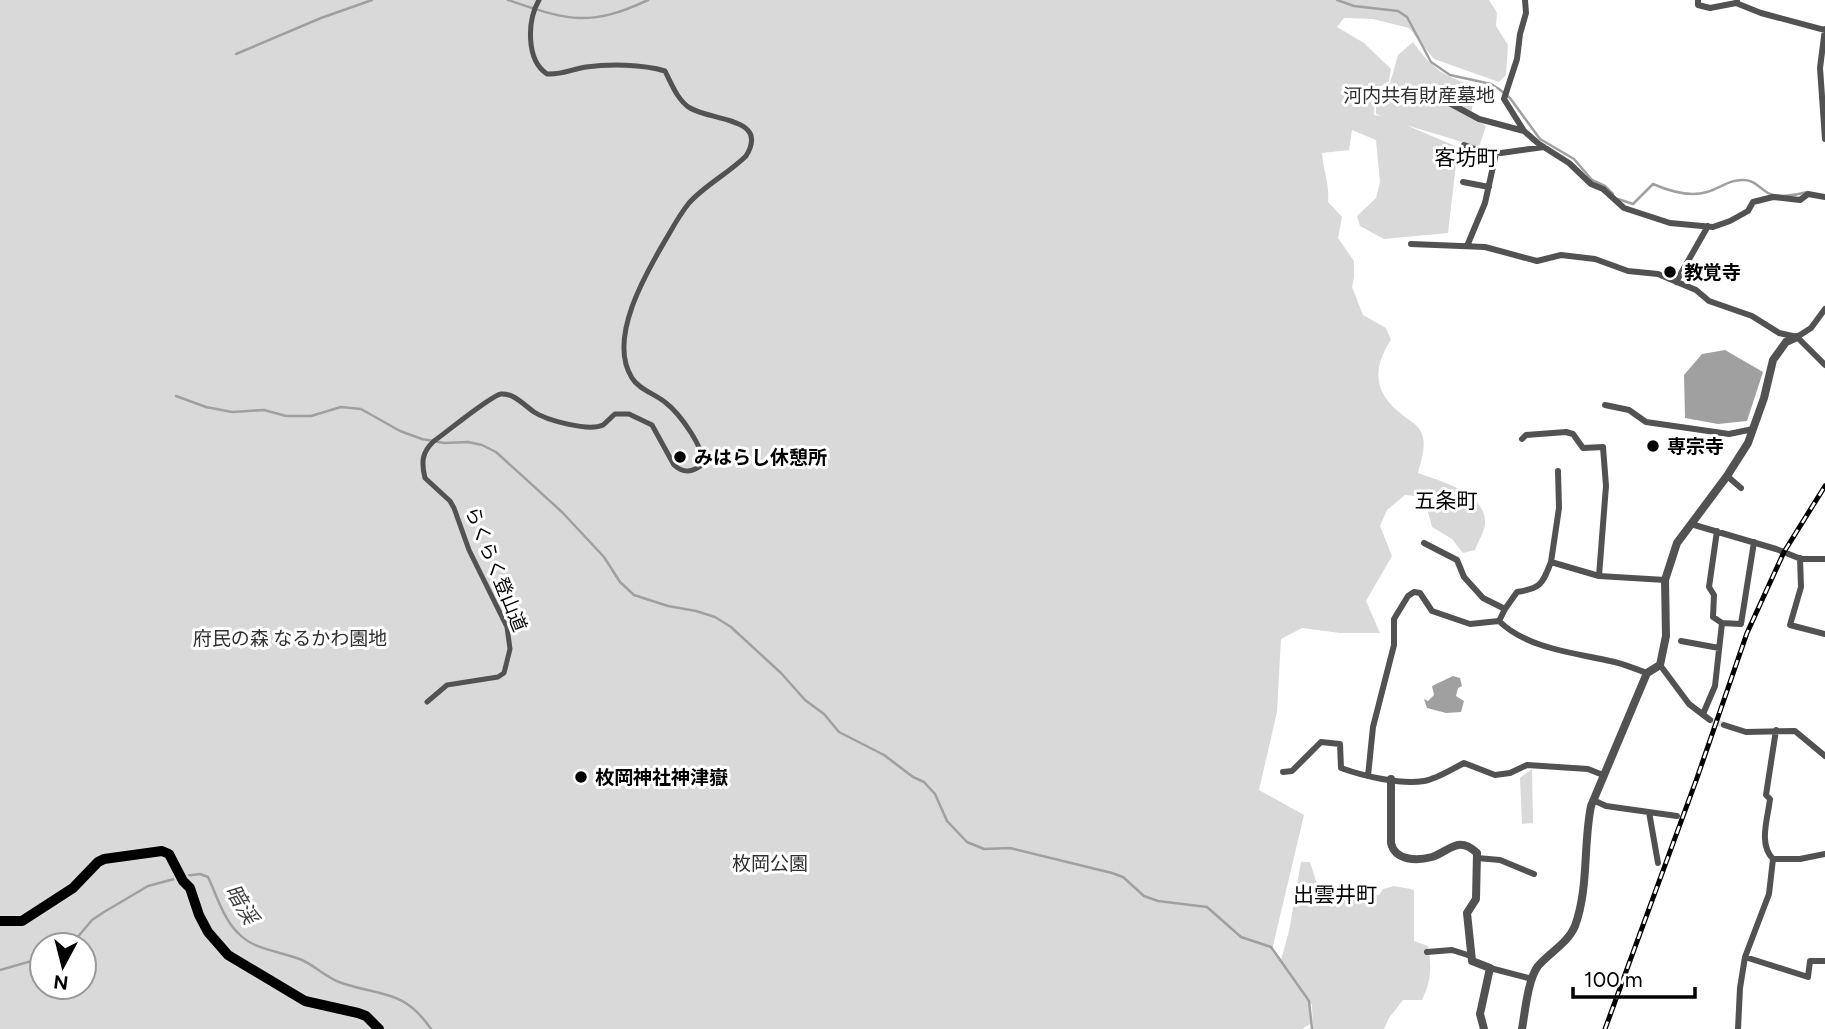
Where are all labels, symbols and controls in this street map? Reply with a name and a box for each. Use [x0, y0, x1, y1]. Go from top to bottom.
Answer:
park label: 河内共有財産墓地 [1343, 84, 1495, 107]
district label: 客坊町 [1435, 145, 1498, 170]
place label: 教覚寺 [1684, 261, 1741, 284]
marker: 教覚寺 [1662, 264, 1678, 280]
place label: 専宗寺 [1667, 435, 1724, 458]
marker: 専宗寺 [1645, 438, 1661, 454]
place label: みはらし休憩所 [694, 446, 827, 469]
marker: みはらし休憩所 [672, 449, 688, 465]
district label: 五条町 [1415, 488, 1478, 513]
street label: らくらく登山道 [460, 503, 532, 635]
park label: 府民の森 なるかわ園地 [193, 627, 387, 650]
place label: 枚岡神社神津嶽 [595, 766, 728, 789]
marker: 枚岡神社神津嶽 [573, 769, 589, 785]
park label: 枚岡公園 [732, 852, 808, 875]
water label: 暗渓 [220, 880, 265, 931]
district label: 出雲井町 [1293, 882, 1377, 907]
north arrow [28, 931, 98, 1001]
scale bar [1573, 956, 1696, 1000]
text: 100 m [1584, 967, 1643, 992]
text: N [52, 970, 70, 995]

